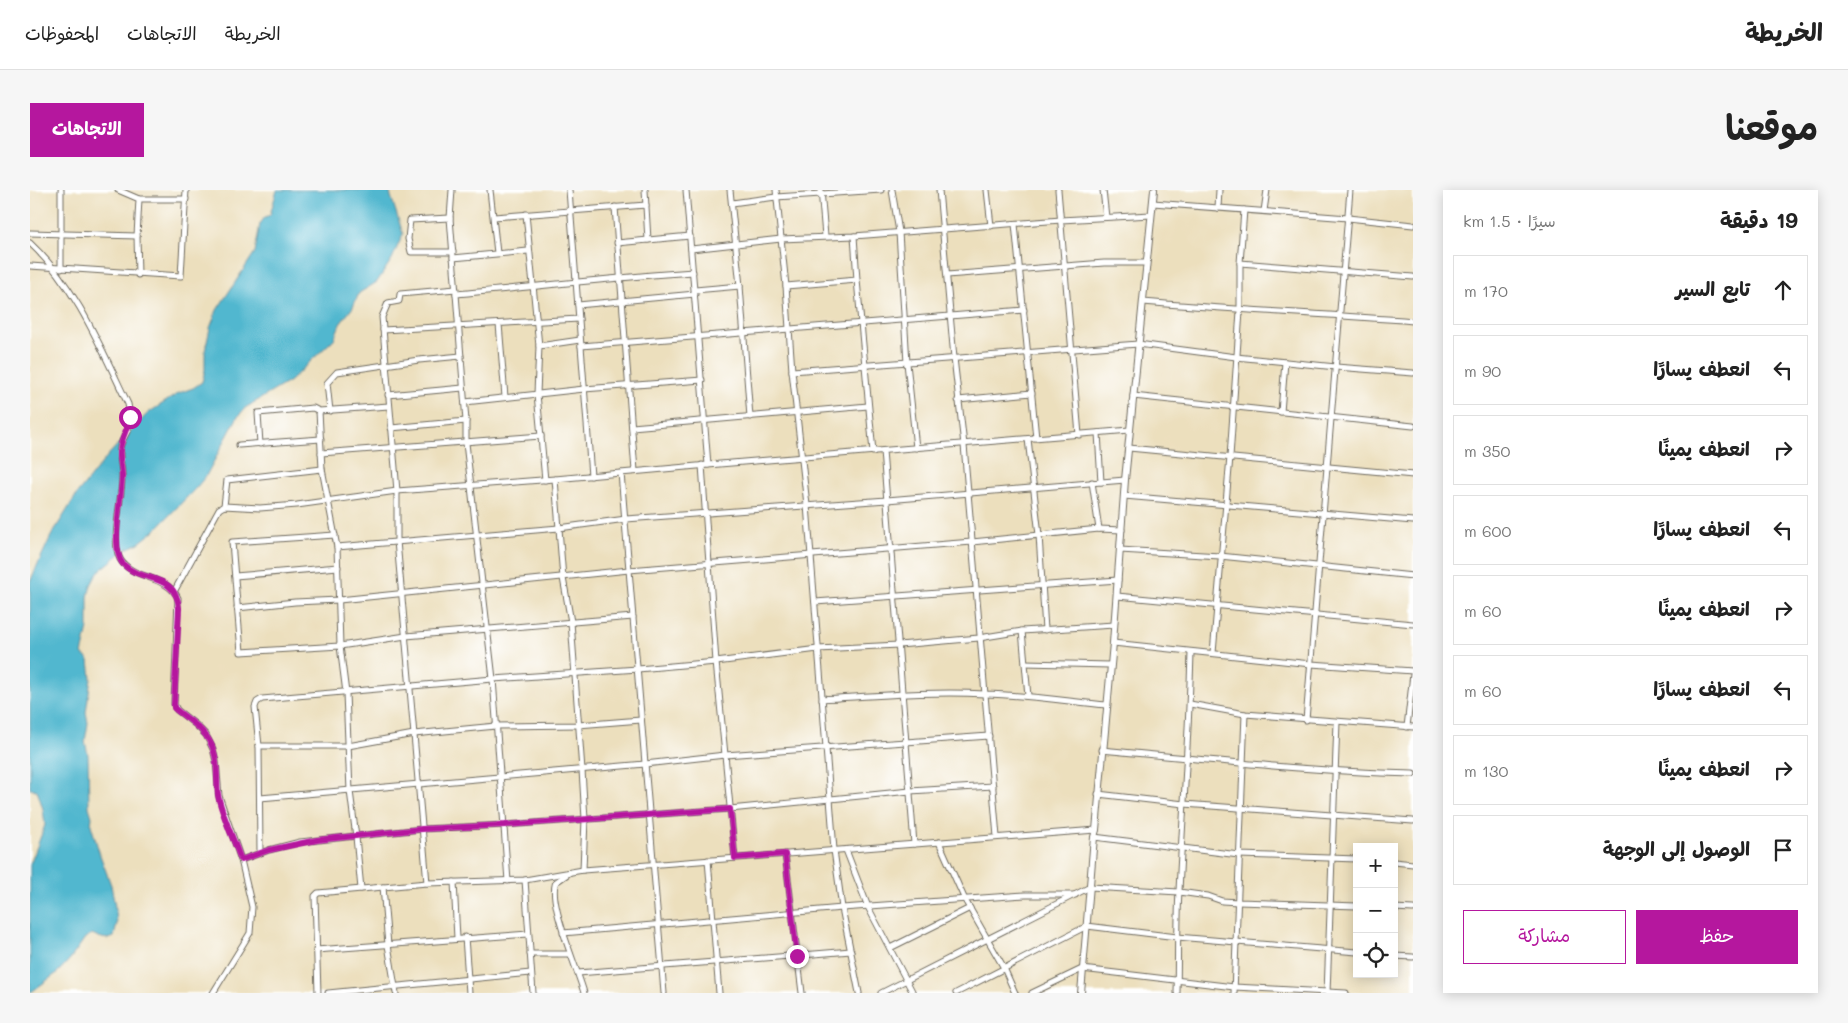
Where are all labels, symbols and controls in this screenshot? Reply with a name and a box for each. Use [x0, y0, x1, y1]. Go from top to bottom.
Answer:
text: الخريطة [1745, 16, 1823, 47]
text: المحفوظات [25, 21, 99, 45]
text: الاتجاهات [127, 21, 197, 45]
text: الخريطة [225, 21, 281, 45]
button: الاتجاهات [30, 103, 144, 157]
text: موقعنا [1725, 103, 1818, 149]
text: 19 دقيقة [1720, 206, 1798, 233]
text: سيرًا · 1.5 km [1463, 210, 1556, 231]
text: تابع السير [1675, 276, 1750, 301]
icon: ahead [1769, 276, 1797, 304]
text: 170 m [1464, 280, 1508, 301]
text: انعطف يسارًا [1653, 356, 1750, 381]
icon: left [1769, 356, 1797, 384]
text: 90 m [1464, 360, 1501, 381]
route start [119, 406, 142, 429]
text: انعطف يمينًا [1658, 436, 1750, 461]
icon: right [1769, 436, 1797, 464]
text: 350 m [1464, 440, 1510, 461]
text: انعطف يسارًا [1653, 516, 1750, 541]
icon: left [1769, 516, 1797, 544]
text: 600 m [1464, 520, 1511, 541]
text: انعطف يمينًا [1658, 596, 1750, 621]
icon: right [1769, 596, 1797, 624]
text: 60 m [1464, 600, 1501, 621]
text: انعطف يسارًا [1653, 676, 1750, 701]
icon: left [1769, 676, 1797, 704]
text: 60 m [1464, 680, 1501, 701]
text: انعطف يمينًا [1658, 756, 1750, 781]
icon: right [1769, 756, 1797, 784]
text: 130 m [1464, 760, 1508, 781]
text: الوصول إلى الوجهة [1603, 836, 1750, 861]
icon: arrive [1769, 836, 1797, 864]
map controls [1353, 843, 1398, 978]
button: + [1353, 843, 1398, 888]
button: − [1353, 888, 1398, 933]
button: مشاركة [1463, 910, 1626, 964]
button: حفظ [1636, 910, 1798, 964]
button: locate [1353, 933, 1398, 978]
route end [786, 945, 809, 968]

